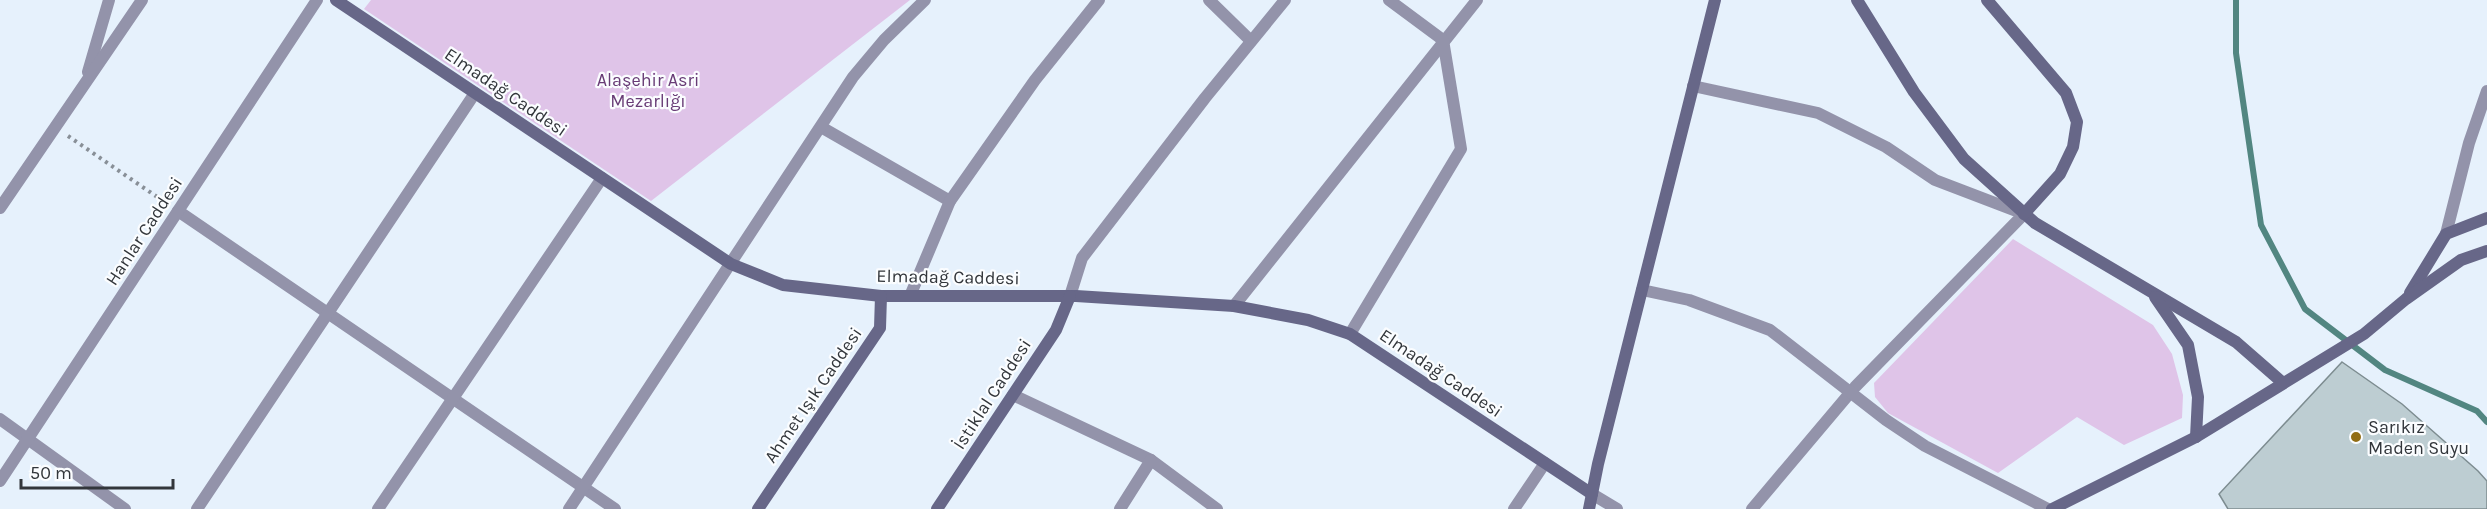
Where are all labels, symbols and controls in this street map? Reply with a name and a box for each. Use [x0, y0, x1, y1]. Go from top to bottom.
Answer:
street label: Elmadağ Caddesi [440, 43, 572, 141]
park label: Alaşehir Asri Mezarlığı [597, 69, 699, 112]
street label: Hanlar Caddesi [101, 173, 187, 289]
street label: Elmadağ Caddesi [876, 265, 1020, 289]
street label: Ahmet Işık Caddesi [759, 323, 867, 467]
street label: Elmadağ Caddesi [1375, 324, 1507, 422]
street label: İstiklal Caddesi [948, 335, 1036, 453]
place label: Sarıkız Maden Suyu [2368, 416, 2469, 459]
marker: Sarıkız Maden Suyu [2349, 430, 2363, 444]
scale bar [21, 452, 172, 490]
text: 50 m [30, 462, 72, 484]

